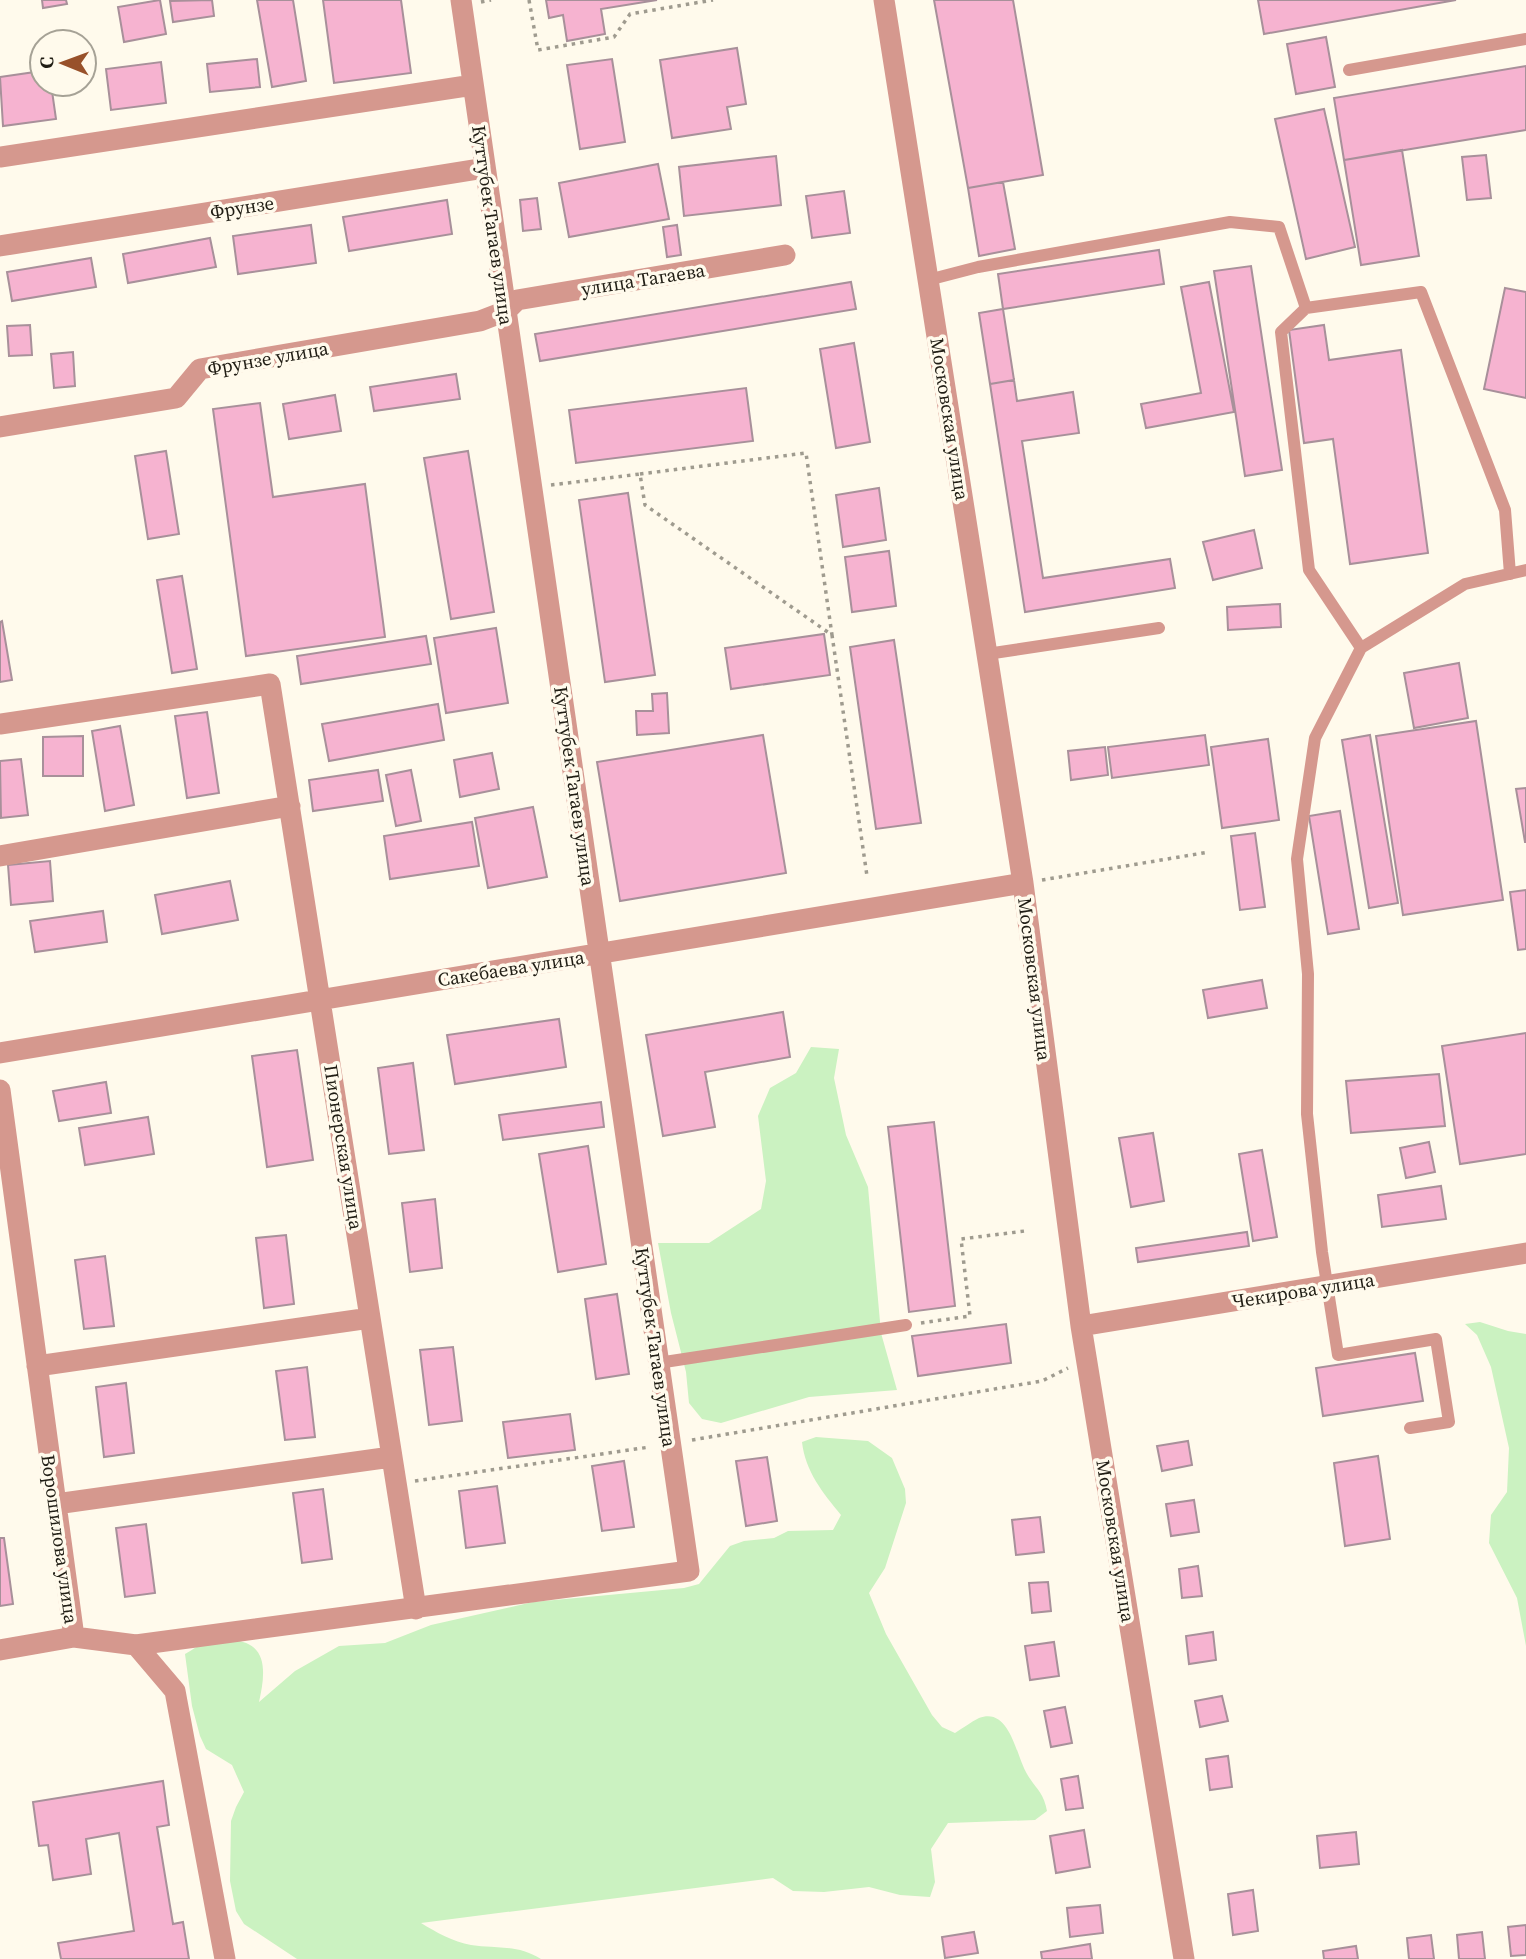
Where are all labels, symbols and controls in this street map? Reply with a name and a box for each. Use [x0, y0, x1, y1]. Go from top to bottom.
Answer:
north arrow [28, 28, 98, 98]
text: С [33, 56, 59, 69]
street label: Куттубек Тагаев улица [466, 123, 520, 327]
street label: Фрунзе [208, 189, 276, 225]
street label: улица Тагаева [579, 256, 707, 302]
street label: Фрунзе улица [206, 335, 331, 381]
street label: Московская улица [924, 336, 976, 502]
street label: Куттубек Тагаев улица [548, 684, 602, 888]
street label: Московская улица [1012, 896, 1058, 1062]
street label: Сакебаева улица [436, 943, 587, 992]
street label: Пионерская улица [318, 1063, 370, 1232]
street label: Куттубек Тагаев улица [629, 1245, 683, 1449]
street label: Чекирова улица [1230, 1266, 1377, 1314]
street label: Ворошилова улица [35, 1453, 85, 1626]
street label: Московская улица [1090, 1458, 1142, 1624]

